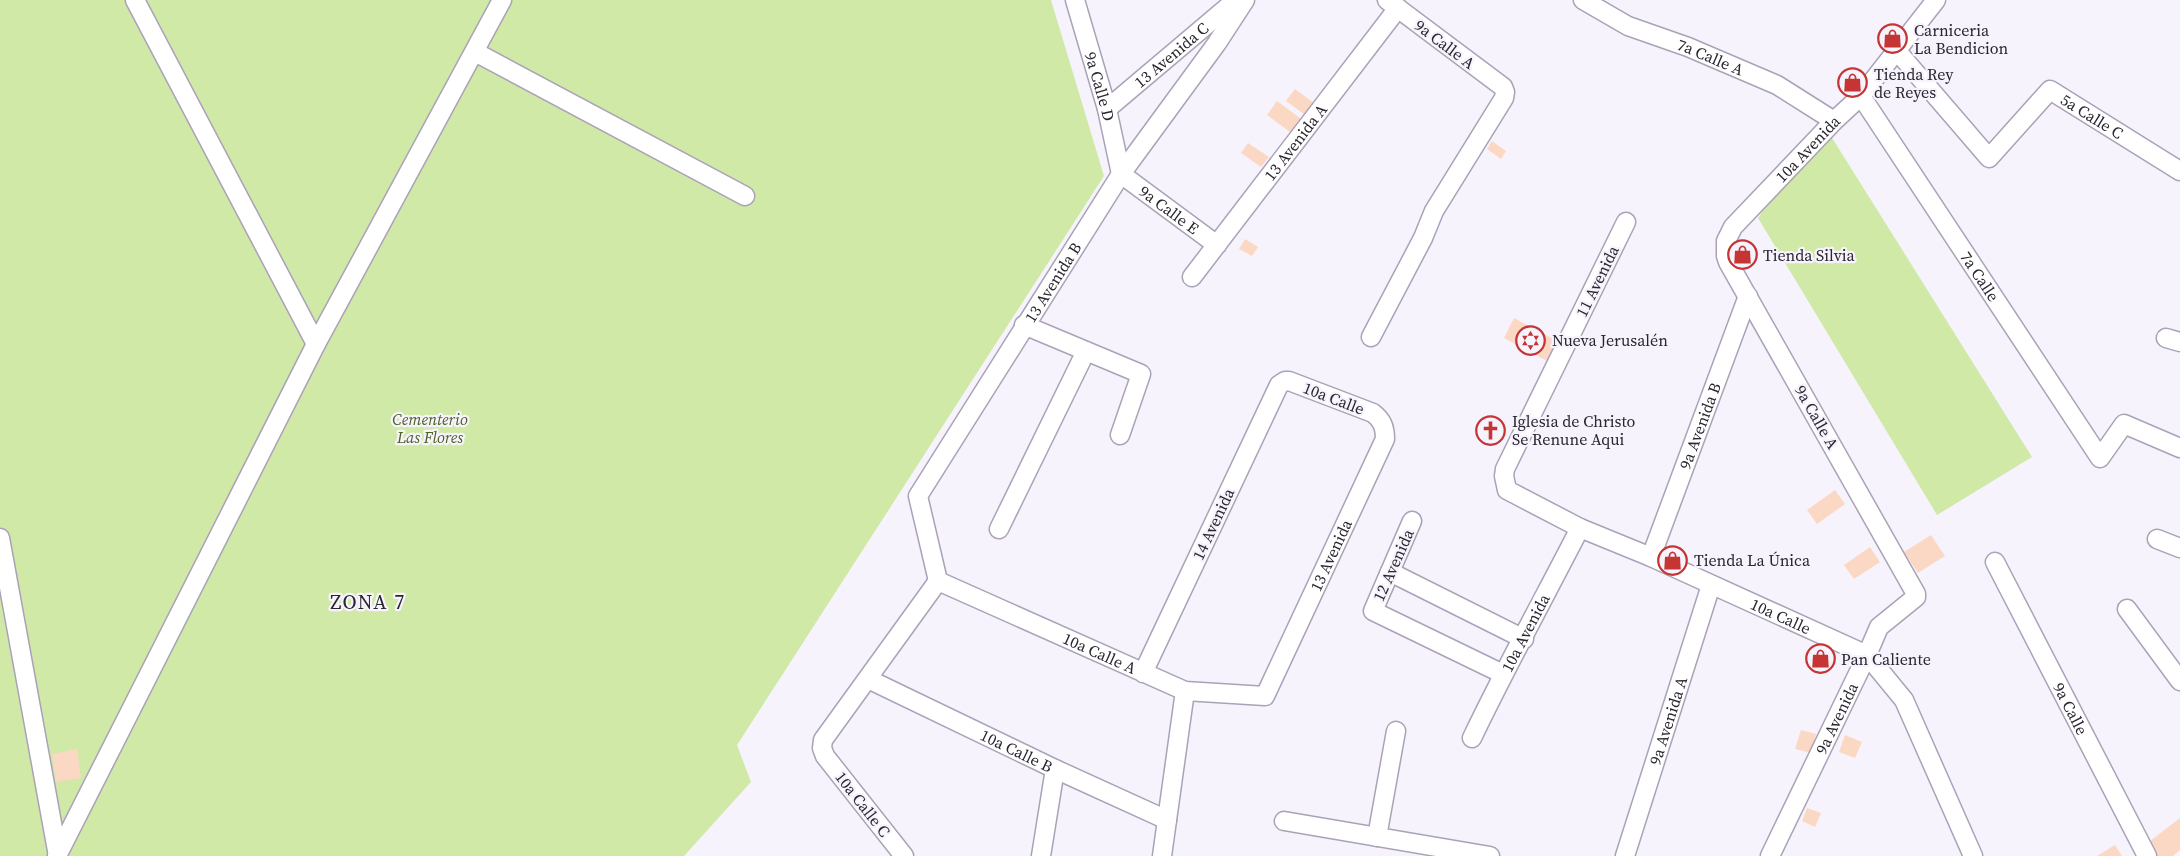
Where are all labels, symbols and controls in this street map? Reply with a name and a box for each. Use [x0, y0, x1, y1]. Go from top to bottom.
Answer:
street label: 9a Calle A [1410, 14, 1480, 74]
street label: 13 Avenida C [1129, 17, 1213, 92]
place label: Carniceria La Bendicion [1914, 19, 2009, 59]
shop icon: Carniceria La Bendicion [1877, 23, 1909, 55]
street label: 7a Calle A [1674, 33, 1747, 81]
street label: 9a Calle D [1080, 49, 1120, 123]
place label: Tienda Rey de Reyes [1874, 63, 1954, 103]
shop icon: Tienda Rey de Reyes [1837, 67, 1869, 99]
street label: 5a Calle C [2057, 88, 2127, 144]
street label: 13 Avenida A [1259, 99, 1332, 185]
street label: 10a Avenida [1770, 109, 1845, 187]
street label: 9a Calle E [1135, 180, 1204, 239]
street label: 13 Avenida B [1019, 238, 1086, 327]
shop icon: Tienda Silvia [1726, 239, 1758, 271]
street label: 11 Avenida [1570, 241, 1624, 320]
place label: Tienda Silvia [1763, 244, 1855, 266]
street label: 7a Calle [1955, 247, 2005, 306]
synagogue icon: Nueva Jerusalén [1515, 324, 1547, 356]
place label: Nueva Jerusalén [1552, 329, 1668, 351]
street label: 10a Calle [1300, 376, 1368, 420]
street label: 9a Avenida B [1674, 379, 1726, 472]
street label: 9a Calle A [1790, 381, 1844, 453]
park label: Cementerio Las Flores [392, 408, 468, 448]
place label: Iglesia de Christo Se Renune Aqui [1512, 410, 1636, 450]
church icon: Iglesia de Christo Se Renune Aqui [1475, 414, 1507, 446]
street label: 14 Avenida [1187, 484, 1240, 563]
street label: 13 Avenida [1305, 515, 1357, 595]
street label: 12 Avenida [1367, 525, 1419, 605]
shop icon: Tienda La Única [1657, 544, 1689, 576]
place label: Tienda La Única [1694, 549, 1811, 571]
district label: ZONA 7 [330, 588, 406, 616]
street label: 10a Avenida [1496, 589, 1555, 675]
street label: 10a Calle [1747, 593, 1814, 639]
street label: 10a Calle A [1059, 627, 1140, 679]
shop icon: Pan Caliente [1804, 643, 1836, 675]
place label: Pan Caliente [1841, 648, 1931, 670]
street label: 9a Avenida A [1644, 673, 1692, 768]
street label: 9a Avenida [1810, 678, 1864, 758]
street label: 9a Calle [2048, 679, 2093, 738]
street label: 10a Calle B [977, 724, 1056, 777]
street label: 10a Calle C [830, 767, 896, 841]

